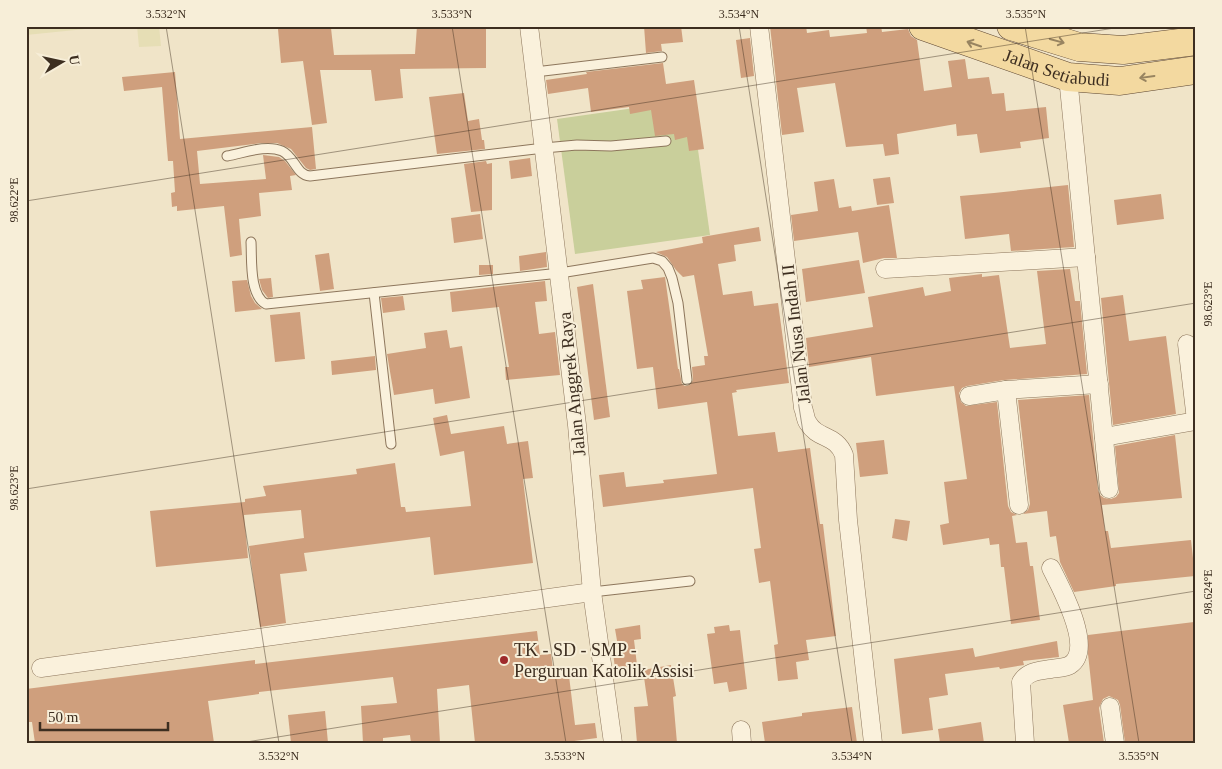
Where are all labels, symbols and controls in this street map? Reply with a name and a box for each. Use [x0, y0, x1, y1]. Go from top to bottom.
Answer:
text: 3.532°N [146, 7, 187, 21]
text: 3.533°N [432, 7, 473, 21]
text: 3.534°N [719, 7, 760, 21]
text: 3.535°N [1006, 7, 1047, 21]
one-way arrow [1049, 37, 1065, 46]
north arrow [38, 38, 88, 88]
one-way arrow [966, 39, 982, 48]
street label: Jalan Setiabudi [1001, 45, 1111, 90]
text: U [66, 54, 83, 66]
one-way arrow [1140, 72, 1156, 82]
text: 98.622°E [7, 177, 21, 223]
street label: Jalan Nusa Indah II [778, 263, 814, 405]
text: 98.623°E [1201, 281, 1215, 327]
street label: Jalan Anggrek Raya [554, 311, 590, 457]
text: 98.623°E [7, 465, 21, 511]
text: 98.624°E [1201, 569, 1215, 615]
place label: TK - SD - SMP - Perguruan Katolik Assisi [514, 640, 694, 681]
marker: TK - SD - SMP - Perguruan Katolik Assisi [498, 654, 510, 666]
scale bar [40, 699, 168, 731]
text: 50 m [48, 709, 79, 725]
text: 3.532°N [259, 749, 300, 763]
text: 3.533°N [545, 749, 586, 763]
text: 3.534°N [832, 749, 873, 763]
text: 3.535°N [1119, 749, 1160, 763]

